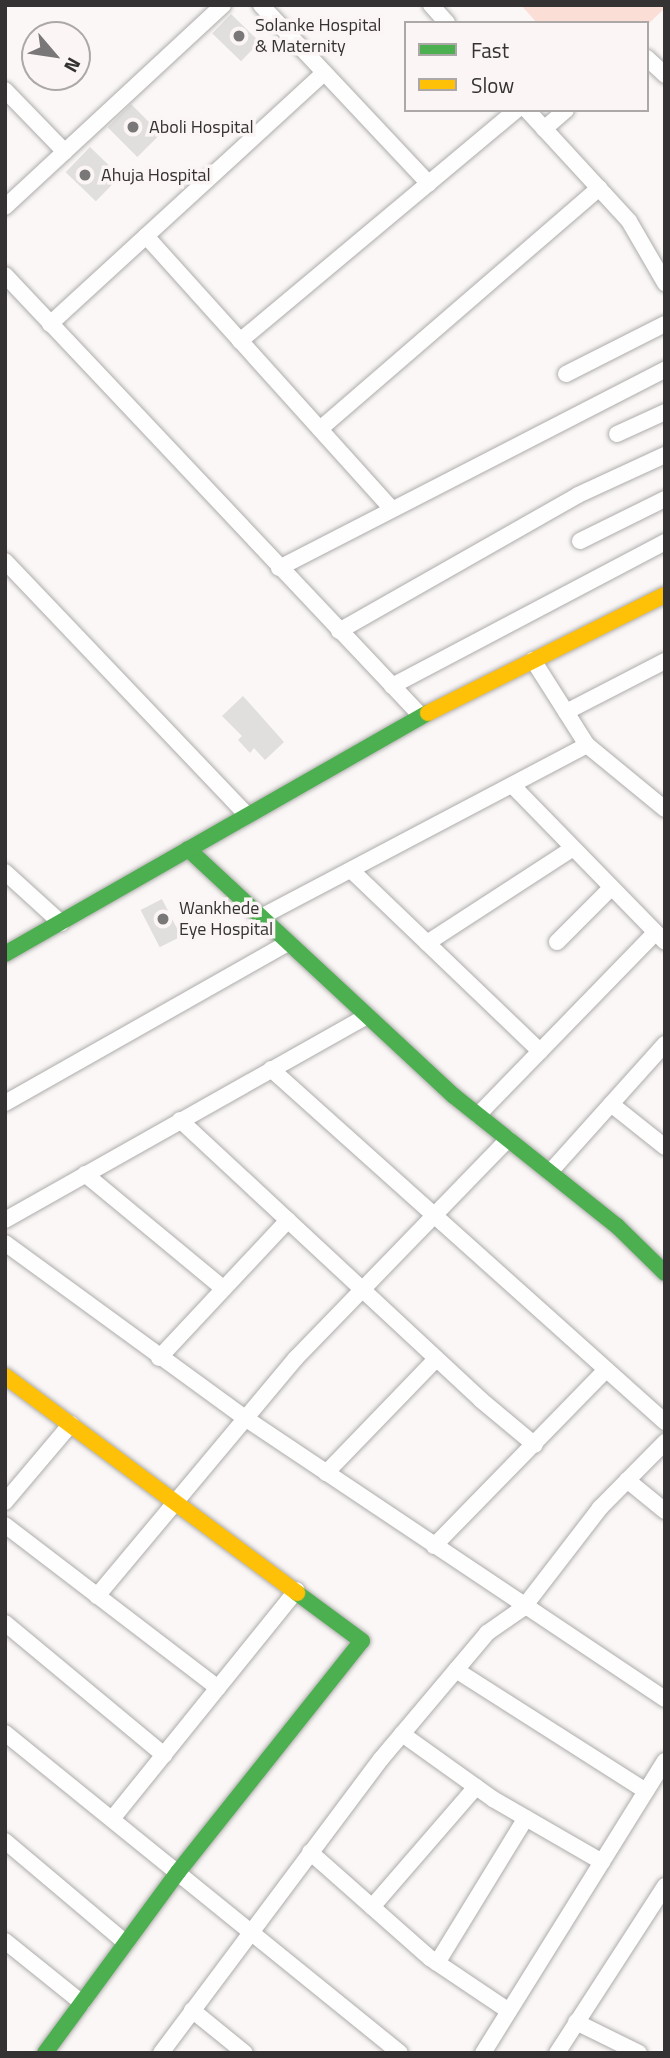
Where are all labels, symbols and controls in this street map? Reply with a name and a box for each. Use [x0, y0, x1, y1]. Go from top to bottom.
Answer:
place label: Solanke Hospital & Maternity [255, 15, 381, 58]
north arrow [21, 21, 91, 91]
legend [404, 21, 649, 112]
marker: Solanke Hospital & Maternity [229, 26, 249, 46]
text: Fast [471, 34, 509, 66]
text: N [57, 53, 89, 78]
text: Slow [471, 69, 514, 101]
place label: Aboli Hospital [149, 116, 254, 138]
marker: Aboli Hospital [123, 117, 143, 137]
place label: Ahuja Hospital [101, 164, 211, 186]
marker: Ahuja Hospital [75, 165, 95, 185]
place label: Wankhede Eye Hospital [179, 898, 273, 940]
marker: Wankhede Eye Hospital [153, 909, 173, 929]

